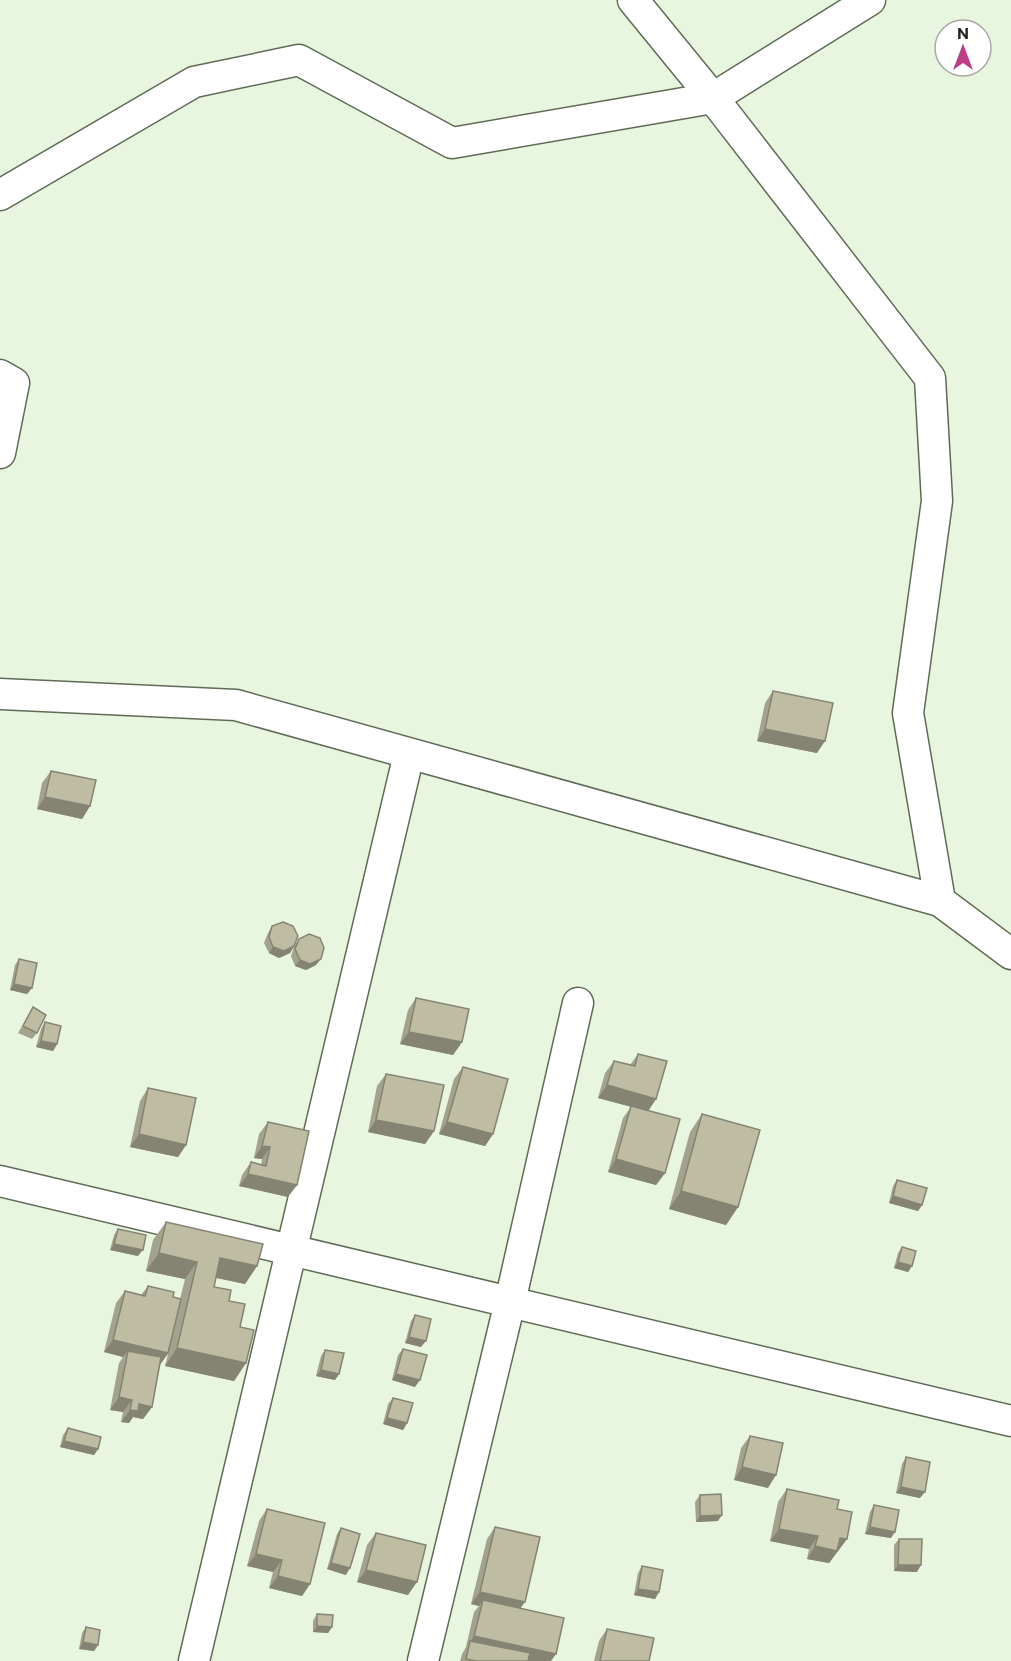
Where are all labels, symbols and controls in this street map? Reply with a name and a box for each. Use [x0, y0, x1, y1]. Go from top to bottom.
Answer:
north arrow [933, 18, 993, 78]
text: N [957, 23, 969, 42]

